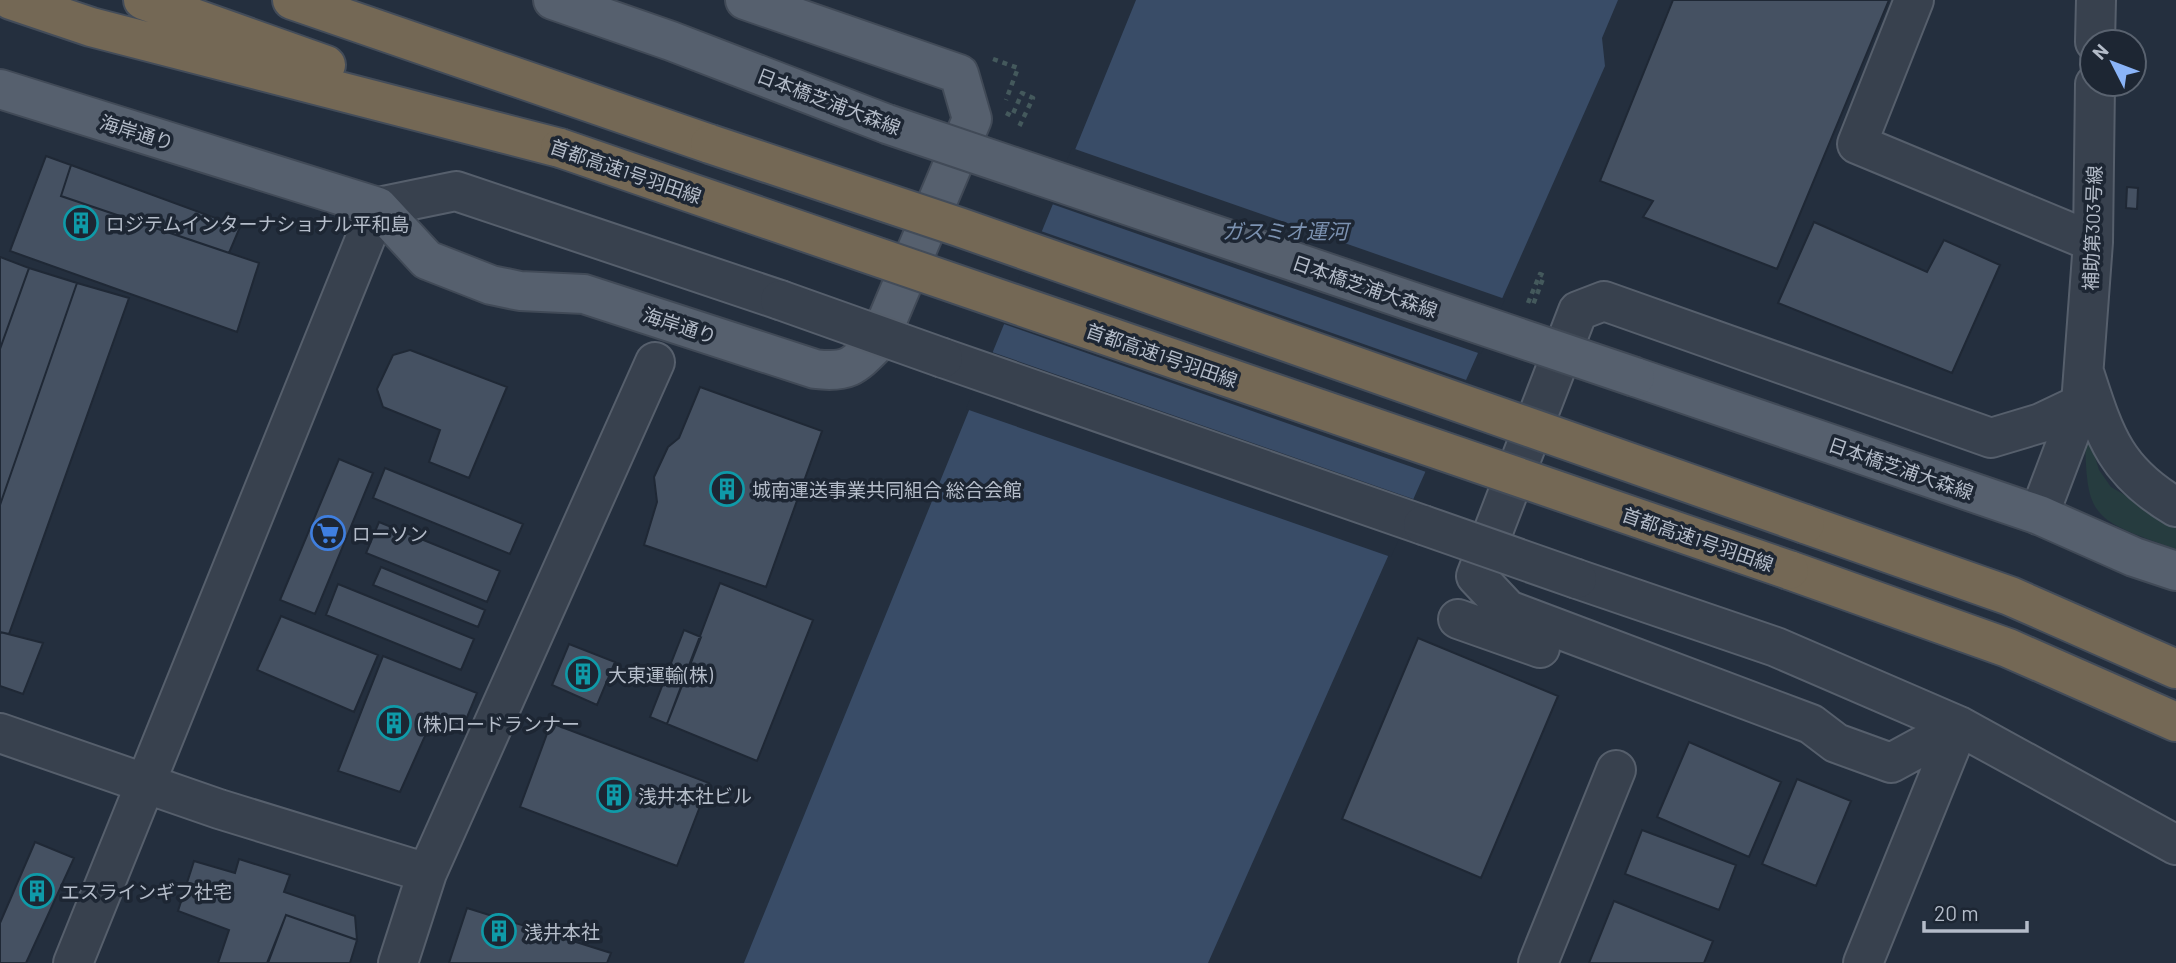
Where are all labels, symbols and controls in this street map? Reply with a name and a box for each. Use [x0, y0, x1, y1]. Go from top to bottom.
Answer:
north arrow [2078, 28, 2148, 98]
text: N [2087, 39, 2113, 64]
street label: 日本橋芝浦大森線 [754, 63, 904, 139]
street label: 海岸通り [97, 110, 177, 154]
street label: 首都高速1号羽田線 [547, 134, 705, 208]
street label: 補助第303号線 [2078, 165, 2106, 291]
building icon: ロジテムインターナショナル平和島 [62, 204, 100, 242]
place label: ロジテムインターナショナル平和島 [106, 212, 409, 235]
water label: ガスミオ運河 [1222, 218, 1352, 243]
street label: 日本橋芝浦大森線 [1289, 250, 1441, 322]
street label: 海岸通り [640, 302, 720, 348]
street label: 首都高速1号羽田線 [1083, 318, 1241, 392]
street label: 日本橋芝浦大森線 [1825, 432, 1977, 504]
building icon: 城南運送事業共同組合 総合会館 [708, 470, 746, 508]
place label: 城南運送事業共同組合 総合会館 [752, 478, 1022, 501]
street label: 首都高速1号羽田線 [1619, 502, 1777, 576]
supermarket icon: ローソン [309, 514, 347, 552]
place label: ローソン [352, 522, 428, 545]
building icon: 大東運輸(株) [564, 655, 602, 693]
place label: 大東運輸(株) [608, 663, 714, 686]
building icon: (株)ロードランナー [375, 704, 413, 742]
place label: (株)ロードランナー [417, 712, 580, 735]
building icon: 浅井本社ビル [595, 776, 633, 814]
place label: 浅井本社ビル [638, 784, 752, 807]
building icon: エスラインギフ社宅 [18, 872, 56, 910]
place label: エスラインギフ社宅 [61, 880, 232, 903]
scale bar [1924, 890, 2027, 934]
text: 20 m [1934, 900, 1979, 925]
building icon: 浅井本社 [480, 912, 518, 950]
place label: 浅井本社 [524, 920, 600, 943]

